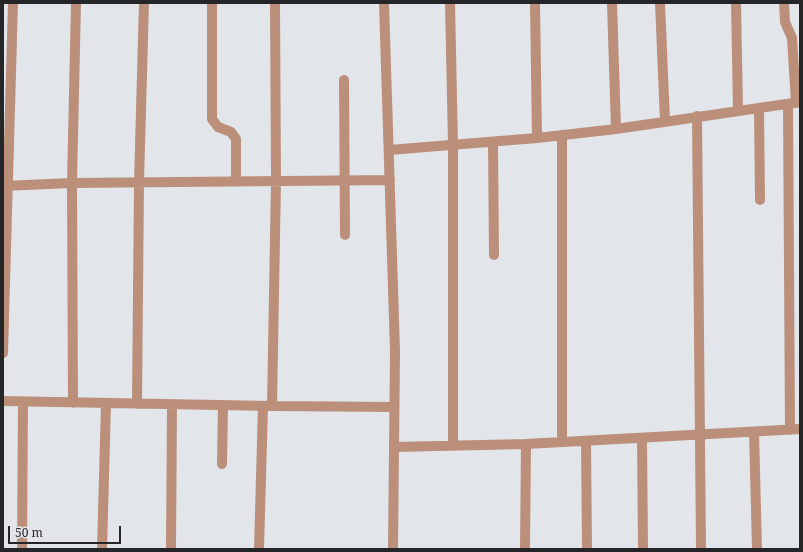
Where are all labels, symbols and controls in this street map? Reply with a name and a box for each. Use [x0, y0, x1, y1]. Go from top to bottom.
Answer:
scale bar [10, 518, 123, 544]
text: 50 m [15, 524, 43, 541]

